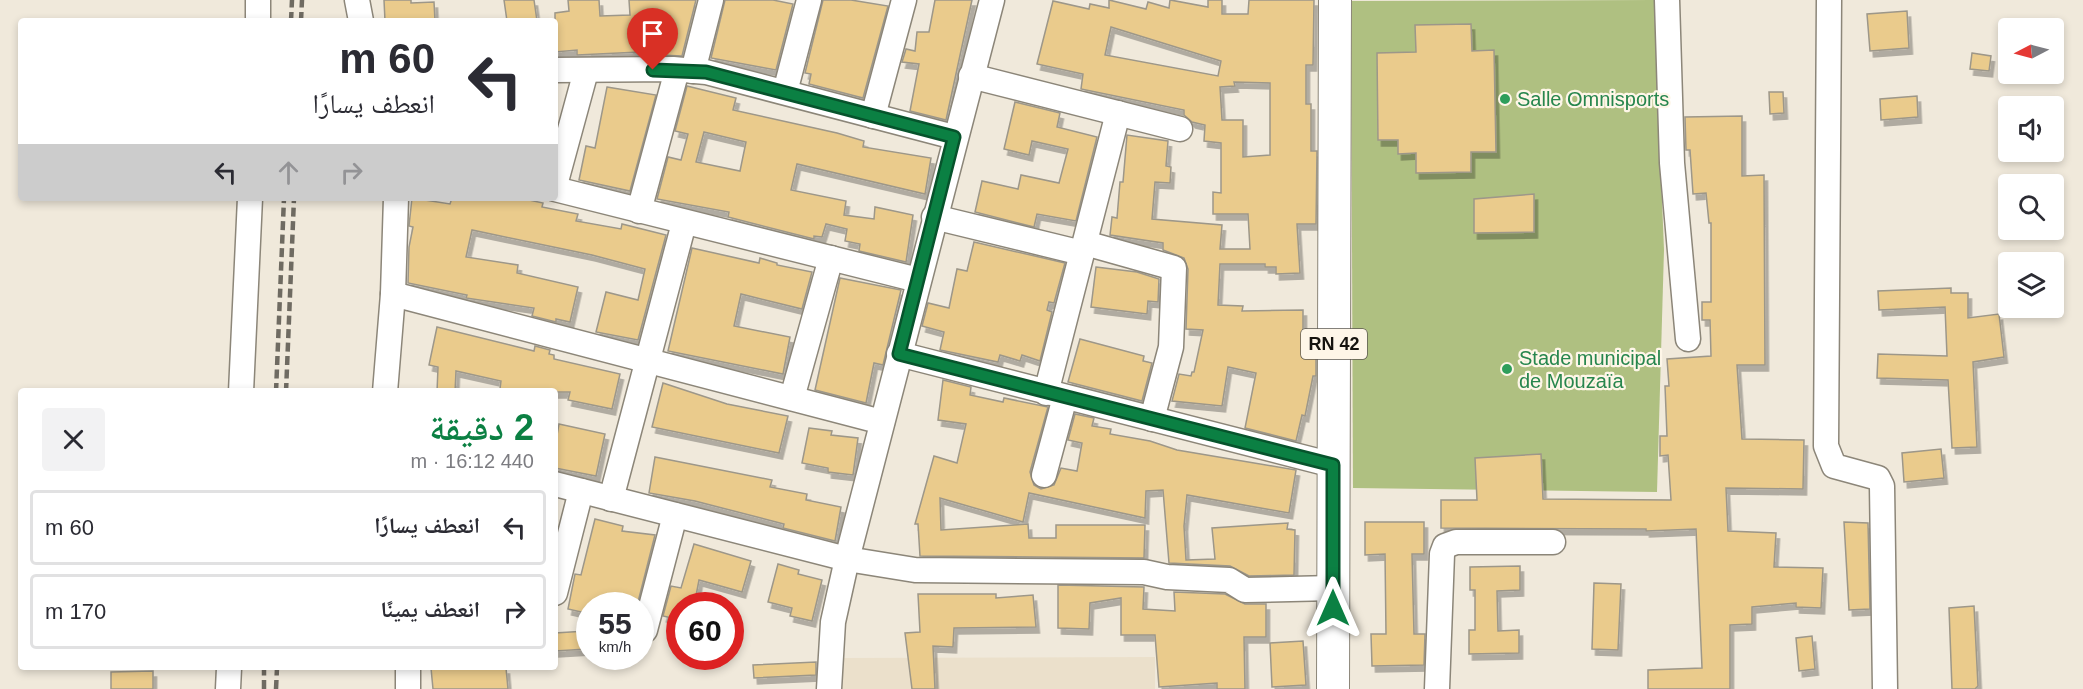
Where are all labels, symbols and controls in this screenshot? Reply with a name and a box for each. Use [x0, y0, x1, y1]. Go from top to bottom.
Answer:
pin [627, 8, 678, 70]
icon: arrive [636, 17, 669, 50]
north arrow [1998, 18, 2064, 84]
map controls [1998, 18, 2064, 318]
text: 60 m [339, 35, 435, 82]
icon: left [456, 42, 534, 120]
place label: Salle Omnisports [1517, 88, 1669, 110]
text: انعطف يسارًا [313, 89, 435, 119]
marker: Salle Omnisports [1498, 92, 1512, 106]
button: sound [1998, 96, 2064, 162]
icon: left [209, 156, 242, 189]
icon: ahead [272, 156, 305, 189]
icon: right [335, 156, 368, 189]
button: search [1998, 174, 2064, 240]
button: layers [1998, 252, 2064, 318]
road number: RN 42 [1301, 329, 1367, 359]
place label: Stade municipal de Mouzaïa [1519, 347, 1661, 392]
marker: Stade municipal de Mouzaïa [1500, 362, 1514, 376]
text: 2 دقيقة [429, 407, 534, 448]
button: close [42, 408, 105, 471]
text: 440 m · 16:12 [411, 450, 534, 472]
icon: left [498, 511, 531, 544]
text: انعطف يسارًا [374, 513, 480, 538]
text: 60 m [45, 515, 94, 540]
position arrow [1301, 576, 1365, 640]
speed limit sign: 60 [666, 592, 744, 670]
icon: right [498, 595, 531, 628]
text: انعطف يمينًا [381, 597, 480, 622]
text: 170 m [45, 599, 106, 624]
text: 55 [598, 607, 632, 640]
text: km/h [599, 638, 631, 655]

